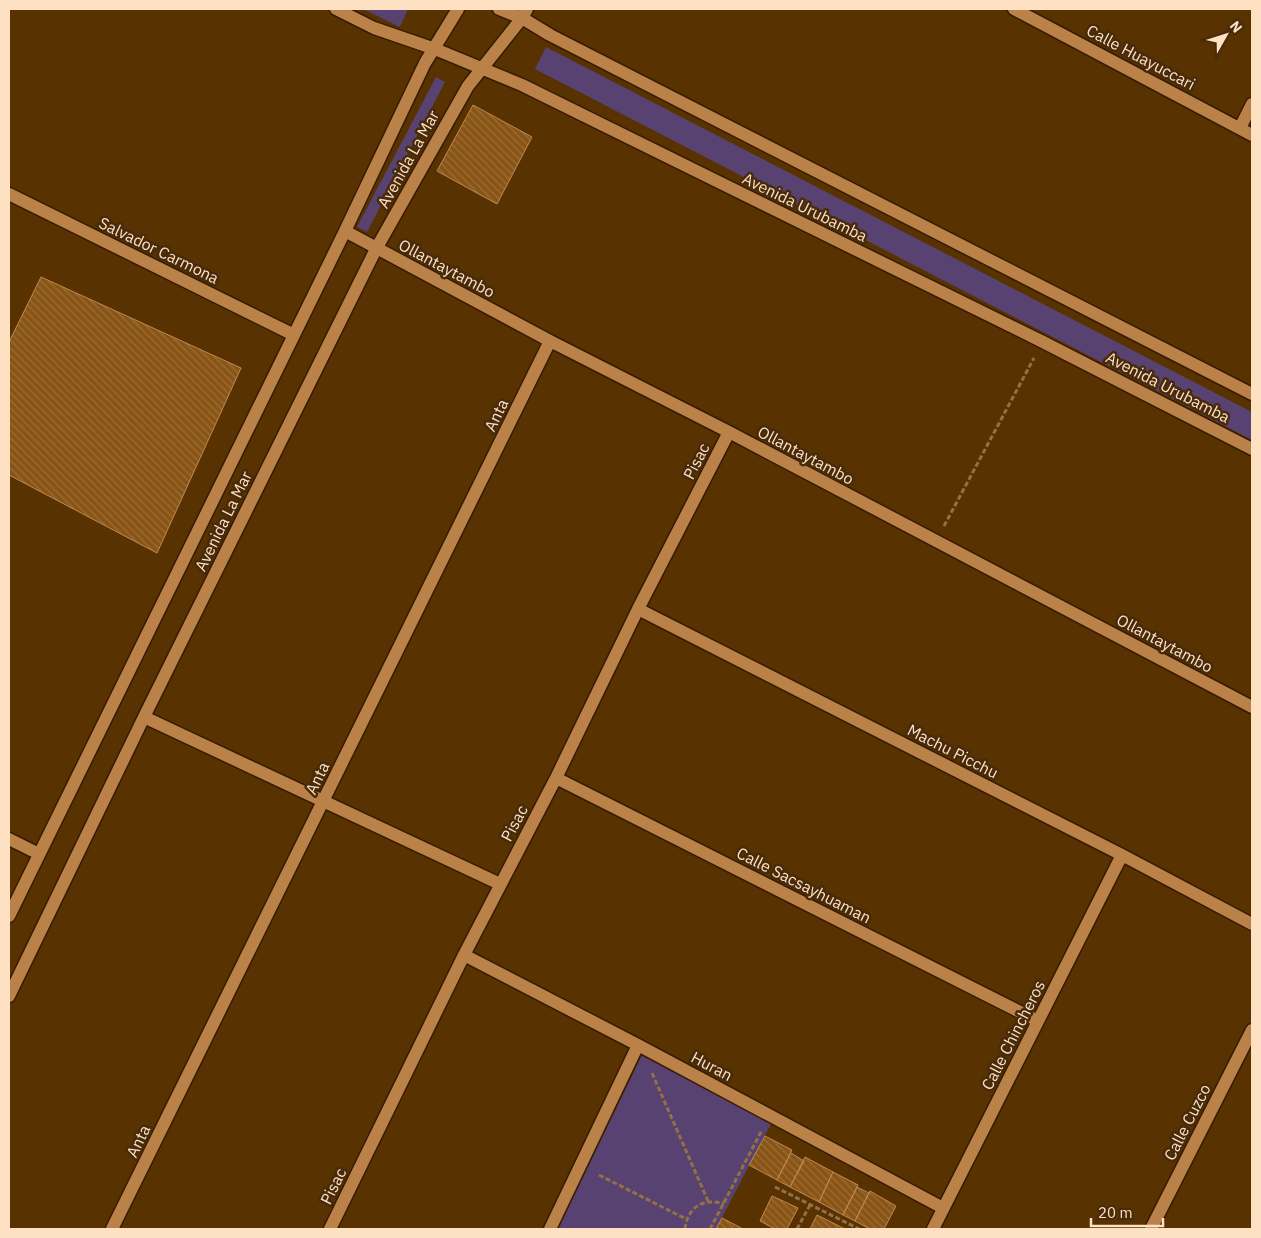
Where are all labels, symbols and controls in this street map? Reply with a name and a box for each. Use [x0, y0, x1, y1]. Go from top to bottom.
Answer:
north arrow [1201, 10, 1251, 60]
text: N [1226, 17, 1246, 36]
street label: Calle Huayuccari [1083, 20, 1199, 94]
street label: Avenida La Mar [373, 106, 443, 211]
street label: Avenida Urubamba [739, 168, 871, 246]
street label: Salvador Carmona [96, 212, 223, 288]
street label: Ollantaytambo [395, 234, 499, 302]
street label: Avenida Urubamba [1103, 347, 1234, 427]
street label: Anta [480, 395, 513, 434]
street label: Ollantaytambo [754, 421, 858, 489]
street label: Pisac [678, 439, 714, 483]
street label: Avenida La Mar [190, 468, 256, 574]
street label: Ollantaytambo [1113, 609, 1217, 677]
street label: Machu Picchu [904, 720, 1002, 782]
street label: Anta [301, 758, 334, 797]
street label: Pisac [496, 801, 532, 845]
street label: Calle Sacsayhuaman [733, 842, 875, 928]
street label: Calle Chincheros [977, 977, 1049, 1093]
street label: Huran [688, 1047, 736, 1085]
street label: Calle Cuzco [1159, 1081, 1215, 1163]
street label: Anta [122, 1121, 155, 1160]
street label: Pisac [316, 1164, 350, 1208]
scale bar [1091, 1196, 1164, 1228]
text: 20 m [1098, 1203, 1133, 1222]

